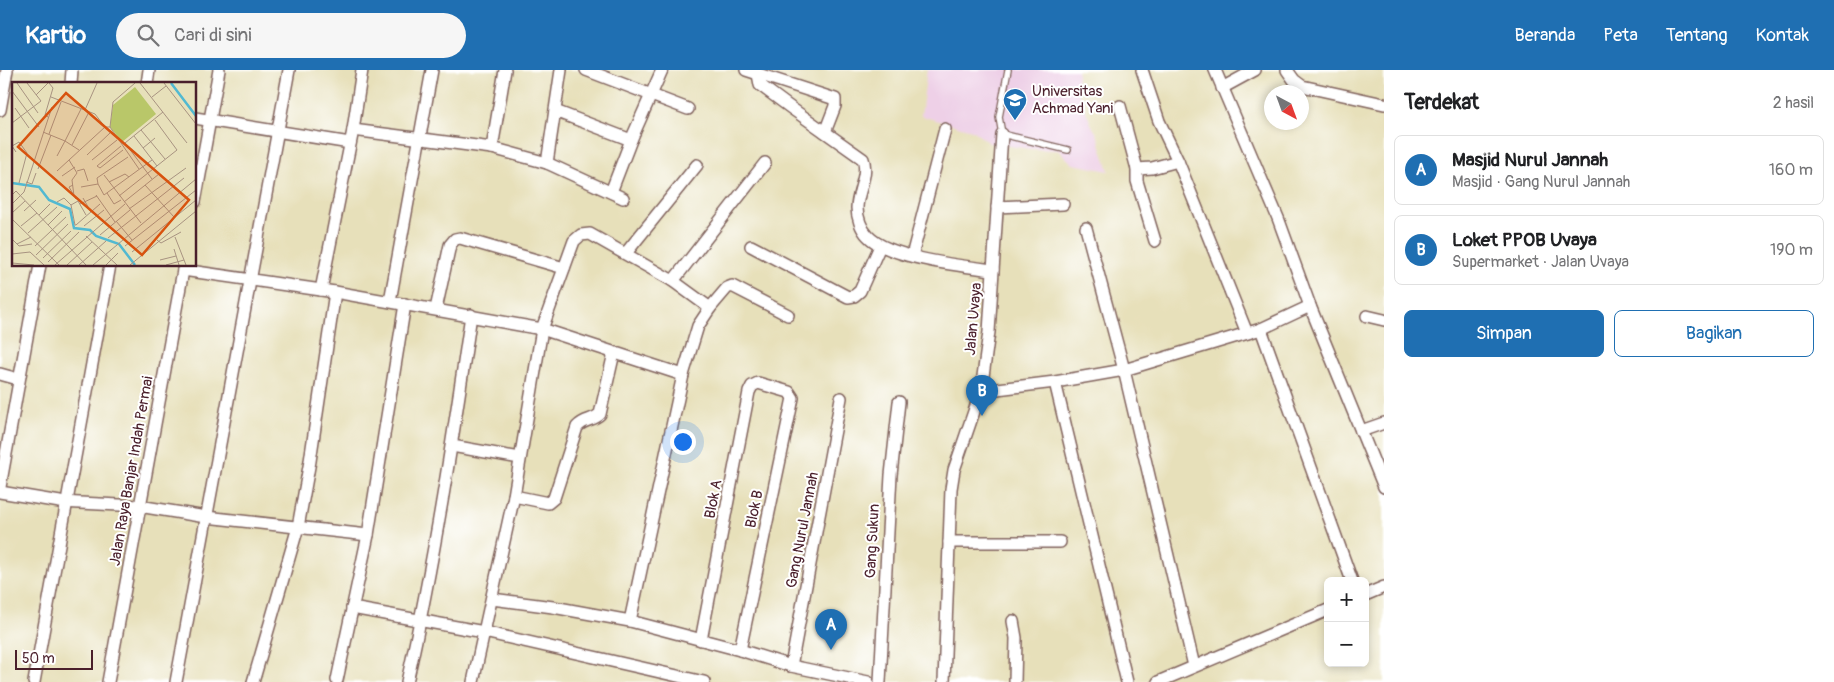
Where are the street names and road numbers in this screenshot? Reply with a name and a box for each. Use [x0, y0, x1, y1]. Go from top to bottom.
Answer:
street label: Jalan Uvaya [961, 282, 986, 356]
street label: Jalan Raya Banjar Indah Permai [105, 374, 158, 567]
street label: Gang Nurul Jannah [782, 470, 823, 590]
street label: Blok A [700, 478, 727, 520]
street label: Blok B [741, 488, 768, 530]
street label: Gang Sukun [861, 503, 884, 579]

